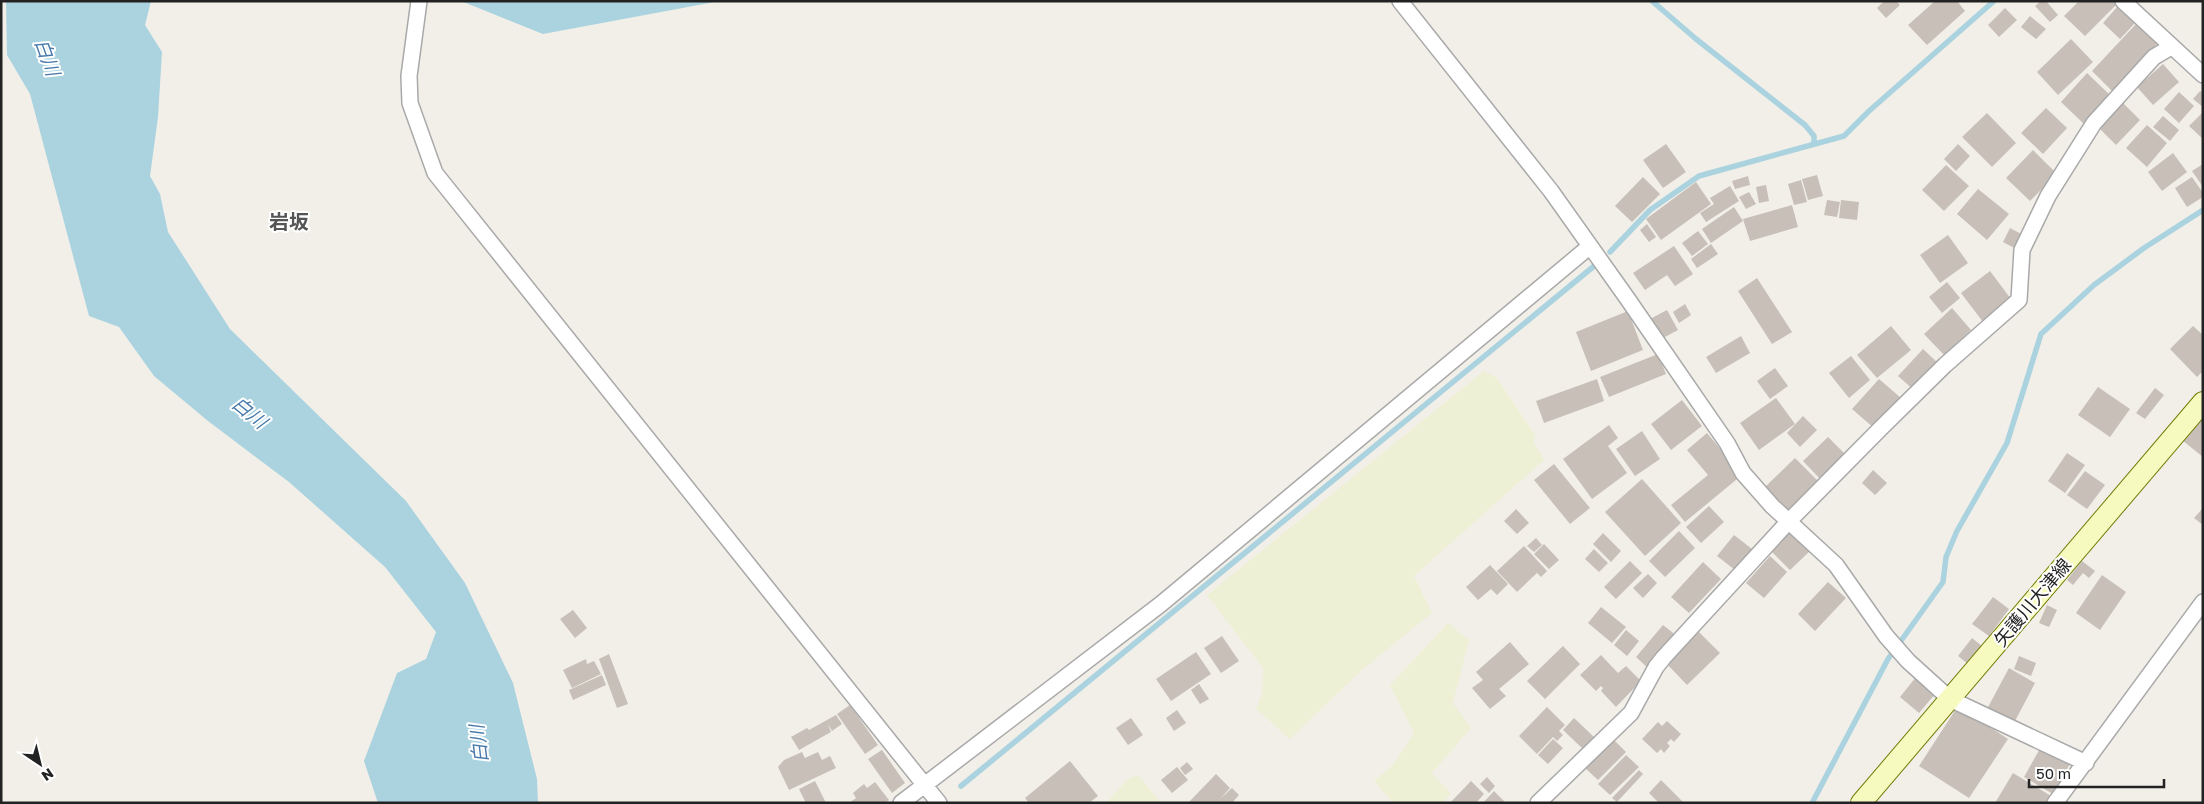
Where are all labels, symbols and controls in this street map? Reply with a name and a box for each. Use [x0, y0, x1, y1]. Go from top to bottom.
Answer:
water label: 白川 [31, 35, 66, 81]
district label: 岩坂 [269, 209, 309, 233]
water label: 白川 [228, 391, 274, 434]
street label: 矢護川大津線 [1989, 554, 2075, 650]
water label: 白川 [464, 722, 492, 764]
north arrow [15, 739, 65, 789]
scale bar [2029, 756, 2164, 788]
text: 50 m [2036, 764, 2071, 782]
text: N [39, 765, 57, 785]

